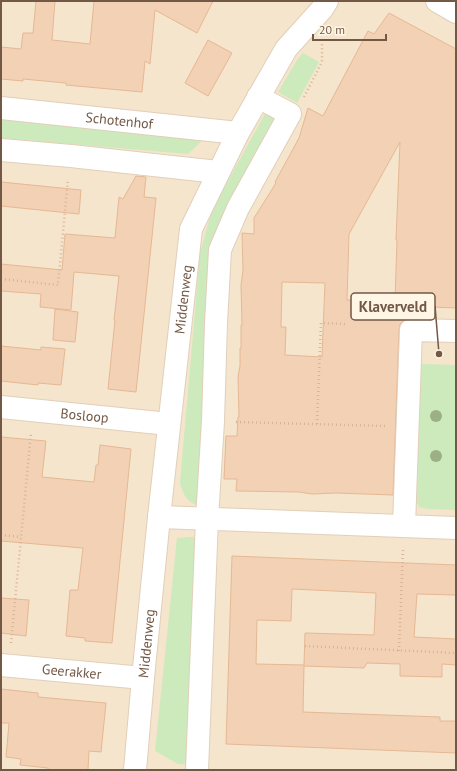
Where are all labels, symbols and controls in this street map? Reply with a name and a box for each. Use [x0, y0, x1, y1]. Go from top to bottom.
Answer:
scale bar [313, 16, 386, 42]
text: 20 m [319, 22, 345, 37]
street label: Schotenhof [85, 108, 155, 133]
street label: Middenweg [170, 264, 196, 335]
callout: Klaverveld [351, 293, 435, 320]
text: Klaverveld [359, 297, 427, 316]
street label: Bosloop [60, 404, 110, 427]
street label: Middenweg [134, 608, 159, 679]
street label: Geerakker [41, 660, 102, 683]

